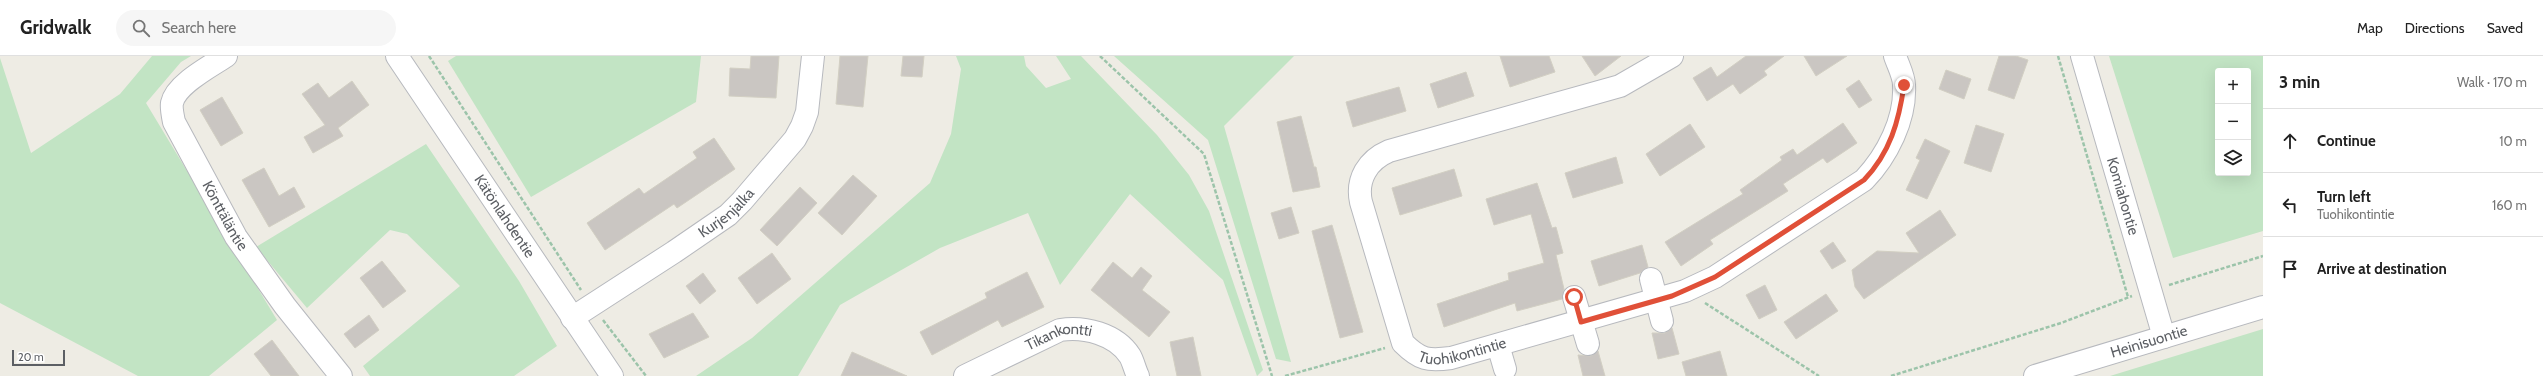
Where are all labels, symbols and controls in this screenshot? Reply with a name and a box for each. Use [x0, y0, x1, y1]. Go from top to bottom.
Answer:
search box [116, 10, 396, 46]
text: Gridwalk [20, 16, 92, 39]
icon: search [130, 17, 152, 39]
text: Search here [162, 19, 236, 37]
text: Map [2357, 19, 2383, 37]
text: Directions [2405, 19, 2465, 37]
text: Saved [2487, 19, 2523, 37]
map controls [2215, 68, 2251, 176]
button: + [2215, 68, 2251, 104]
text: 3 min [2279, 72, 2320, 92]
text: Walk · 170 m [2457, 74, 2527, 90]
route end [1895, 76, 1913, 94]
button: − [2215, 104, 2251, 140]
icon: ahead [2279, 130, 2301, 152]
text: Continue [2317, 132, 2376, 150]
text: 10 m [2499, 133, 2527, 149]
button: layers [2215, 140, 2251, 176]
street label: Komiahontie [2103, 155, 2143, 238]
street label: Kätönlahdentie [470, 171, 539, 261]
street label: Könttäläntie [199, 178, 252, 254]
street label: Kurjenjalka [695, 184, 759, 242]
text: Turn left [2317, 188, 2371, 206]
icon: left [2279, 194, 2301, 216]
text: 160 m [2492, 197, 2527, 213]
text: Tuohikontintie [2317, 206, 2395, 222]
icon: arrive [2279, 258, 2301, 280]
text: Arrive at destination [2317, 260, 2447, 278]
route start [1565, 288, 1583, 306]
street label: Tikankontti [1022, 320, 1094, 354]
street label: Heinisuontie [2108, 321, 2190, 362]
street label: Tuohikontintie [1416, 334, 1509, 368]
scale bar [12, 348, 65, 367]
text: 20 m [18, 350, 44, 364]

